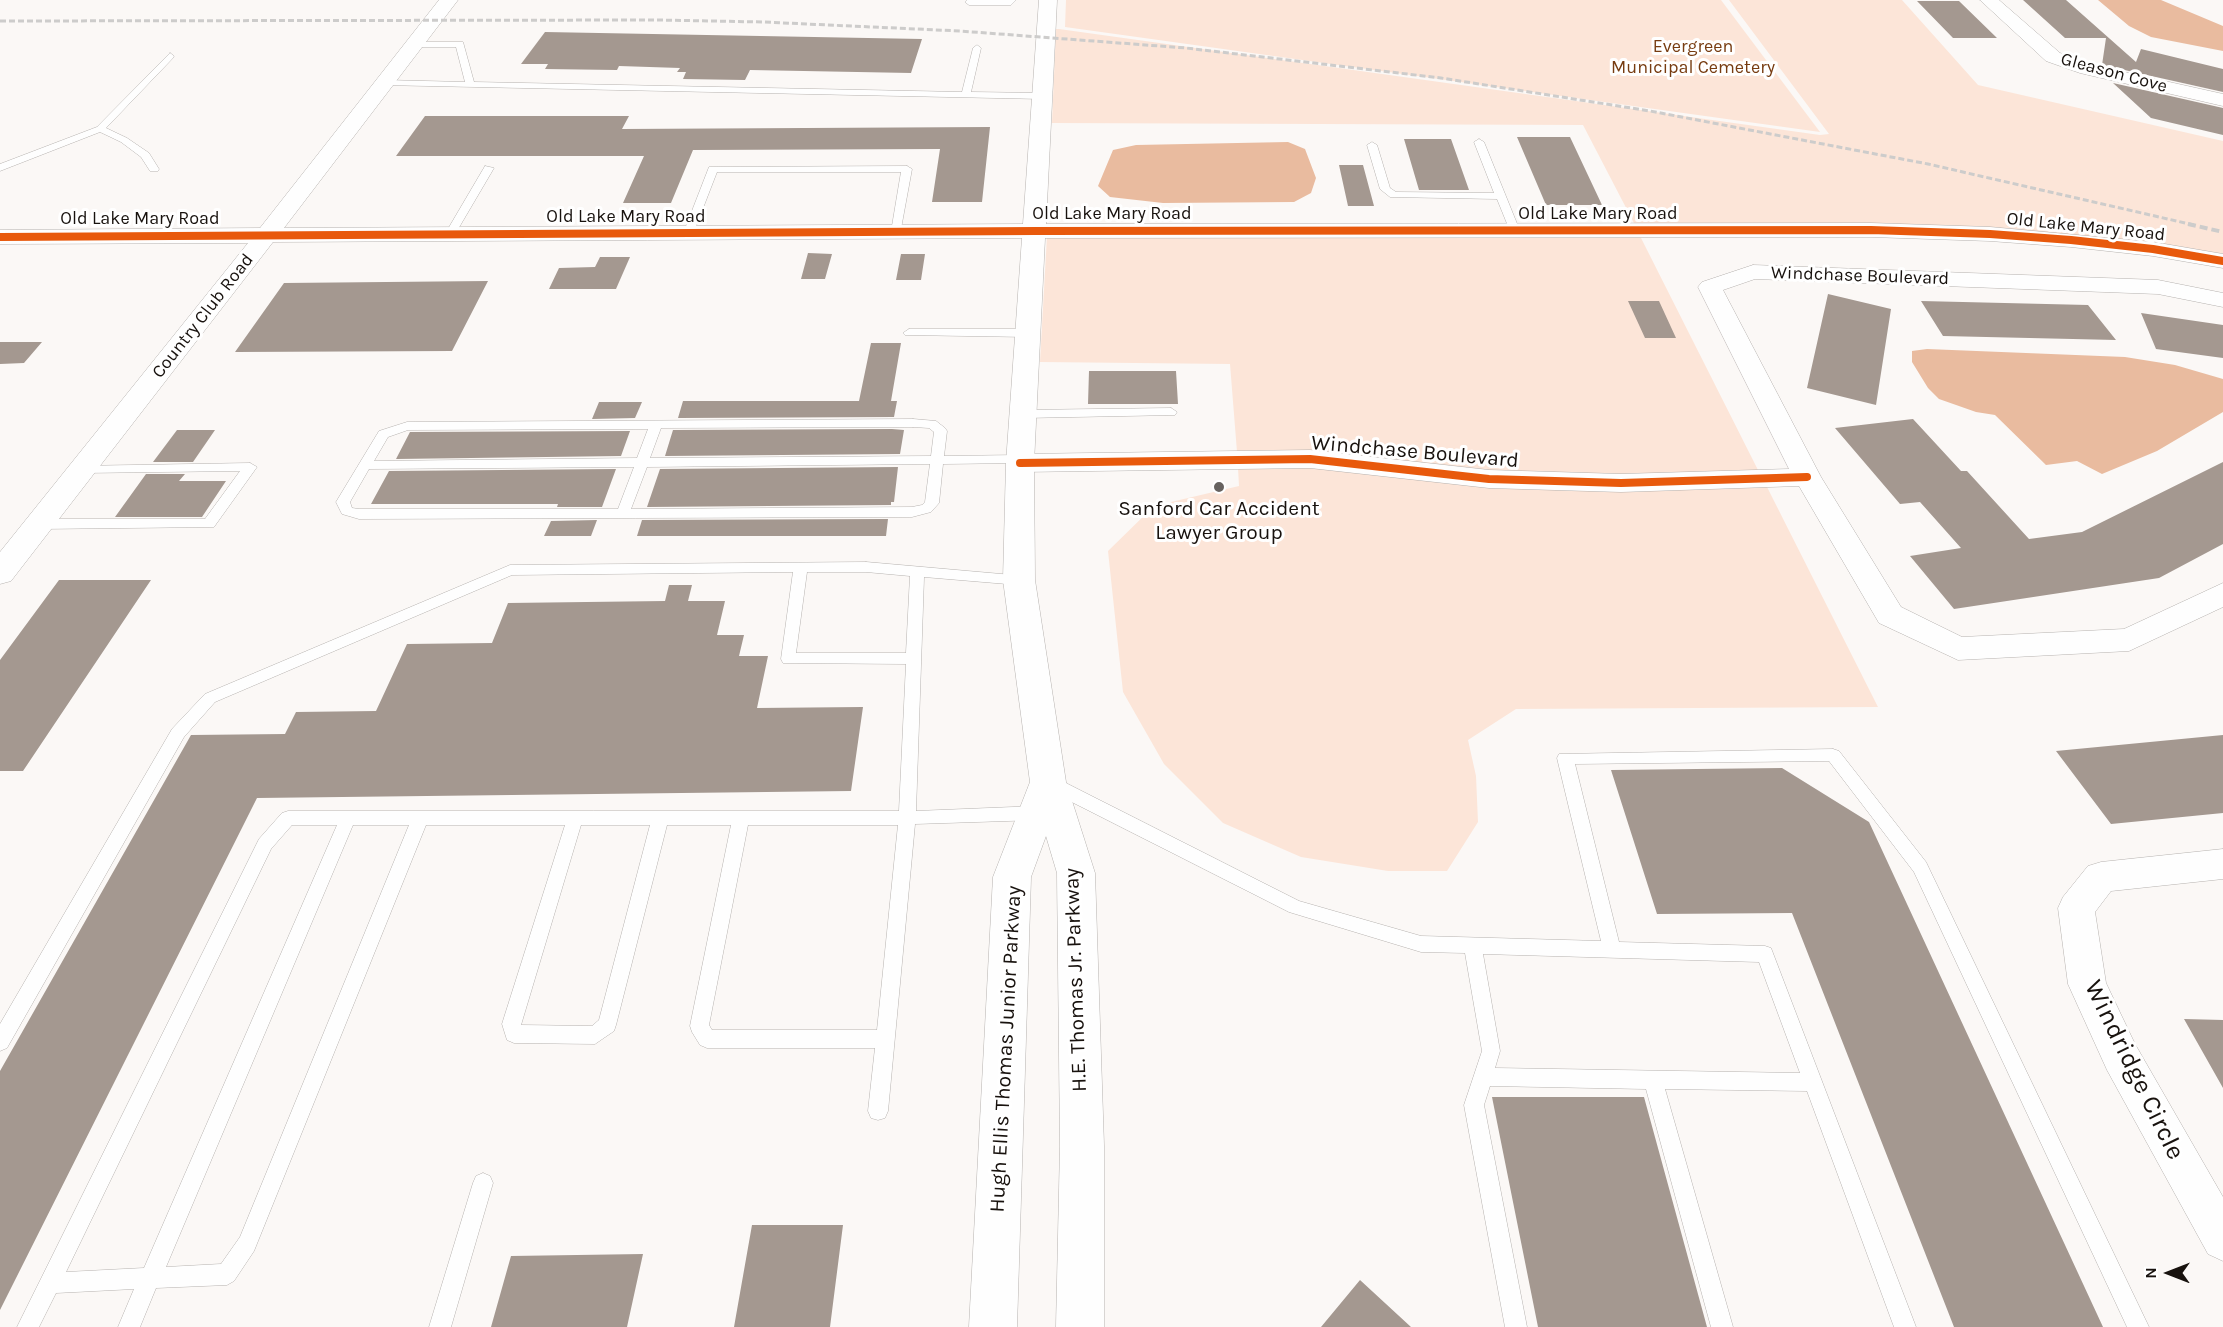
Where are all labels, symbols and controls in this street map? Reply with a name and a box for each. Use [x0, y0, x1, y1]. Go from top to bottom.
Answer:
park label: Evergreen Municipal Cemetery [1611, 36, 1775, 78]
street label: Gleason Cove [2058, 48, 2170, 98]
street label: Old Lake Mary Road [1032, 203, 1192, 225]
street label: Old Lake Mary Road [1518, 203, 1678, 225]
street label: Old Lake Mary Road [546, 206, 706, 228]
street label: Old Lake Mary Road [60, 208, 220, 230]
street label: Old Lake Mary Road [2006, 208, 2166, 246]
street label: Country Club Road [148, 249, 258, 383]
street label: Windchase Boulevard [1771, 262, 1949, 290]
street label: Windchase Boulevard [1310, 430, 1520, 474]
marker: Sanford Car Accident Lawyer Group [1212, 480, 1226, 494]
place label: Sanford Car Accident Lawyer Group [1118, 496, 1320, 546]
street label: H.E. Thomas Jr. Parkway [1059, 868, 1093, 1092]
street label: Hugh Ellis Thomas Junior Parkway [985, 885, 1027, 1213]
street label: Windridge Circle [2077, 975, 2191, 1165]
north arrow [2139, 1243, 2199, 1303]
text: N [2141, 1267, 2160, 1279]

